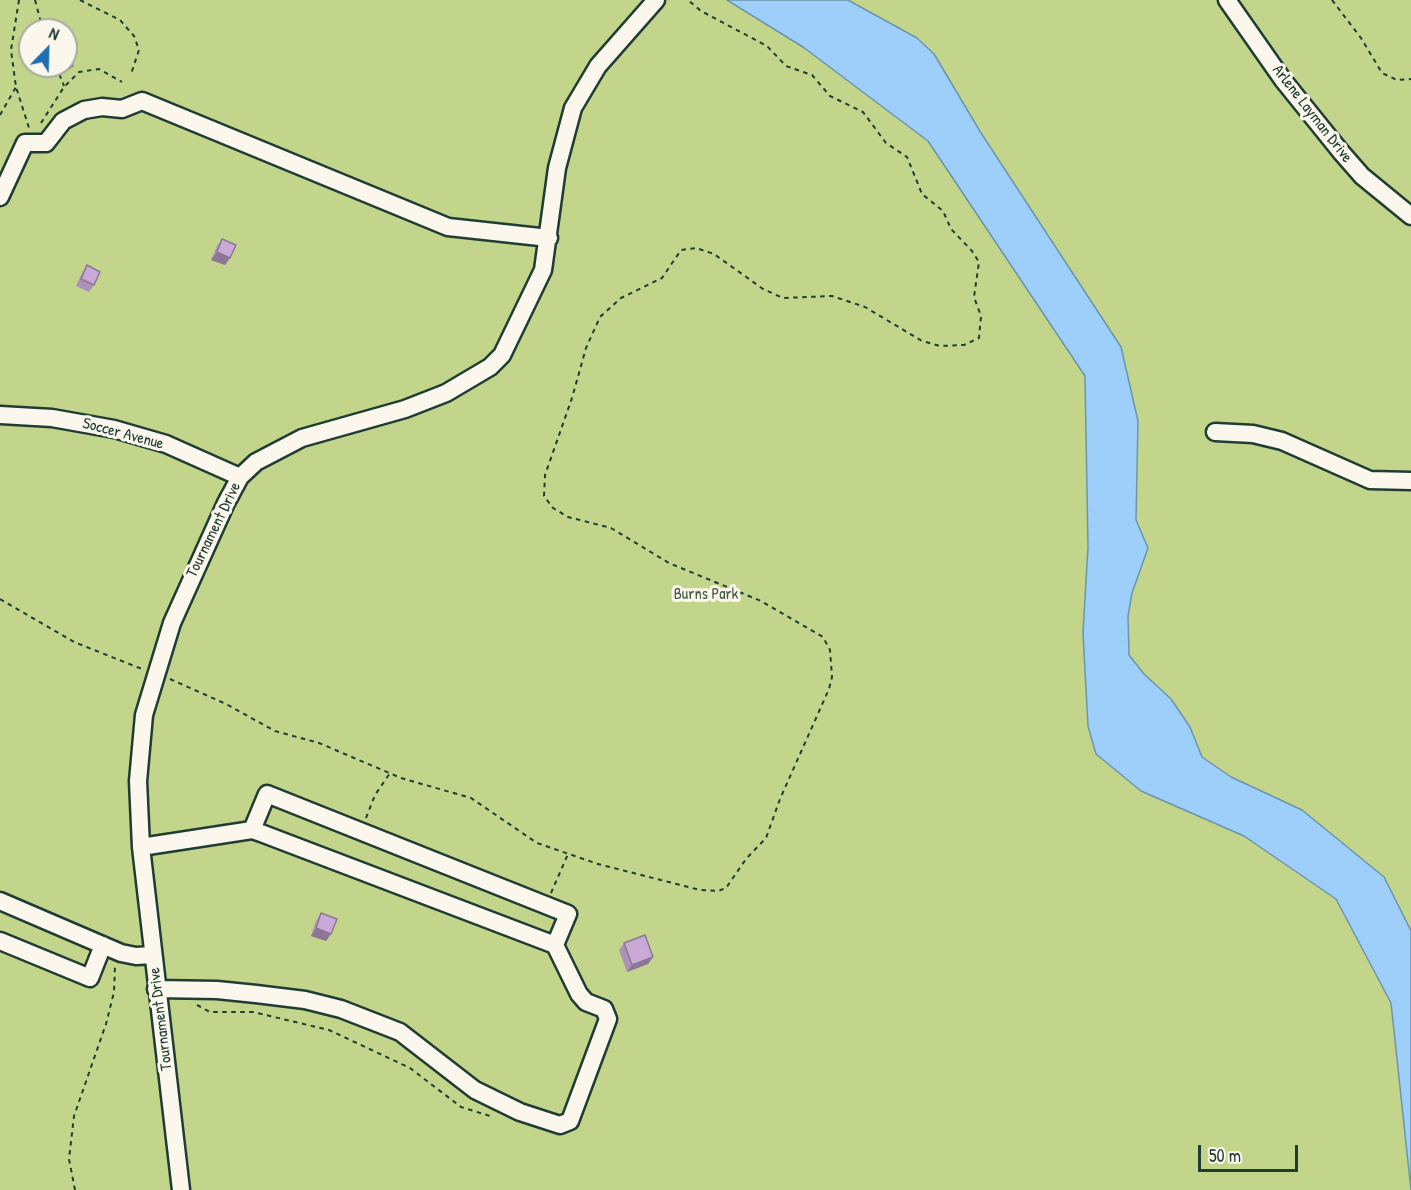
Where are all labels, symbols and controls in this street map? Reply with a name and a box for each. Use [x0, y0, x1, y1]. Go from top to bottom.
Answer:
north arrow [18, 18, 78, 78]
text: N [46, 21, 62, 45]
street label: Arlene Layman Drive [1268, 61, 1356, 167]
street label: Soccer Avenue [80, 414, 166, 454]
street label: Tournament Drive [183, 479, 245, 581]
park label: Burns Park [674, 585, 738, 605]
street label: Tournament Drive [145, 966, 177, 1072]
scale bar [1201, 1133, 1302, 1171]
text: 50 m [1209, 1143, 1241, 1168]

